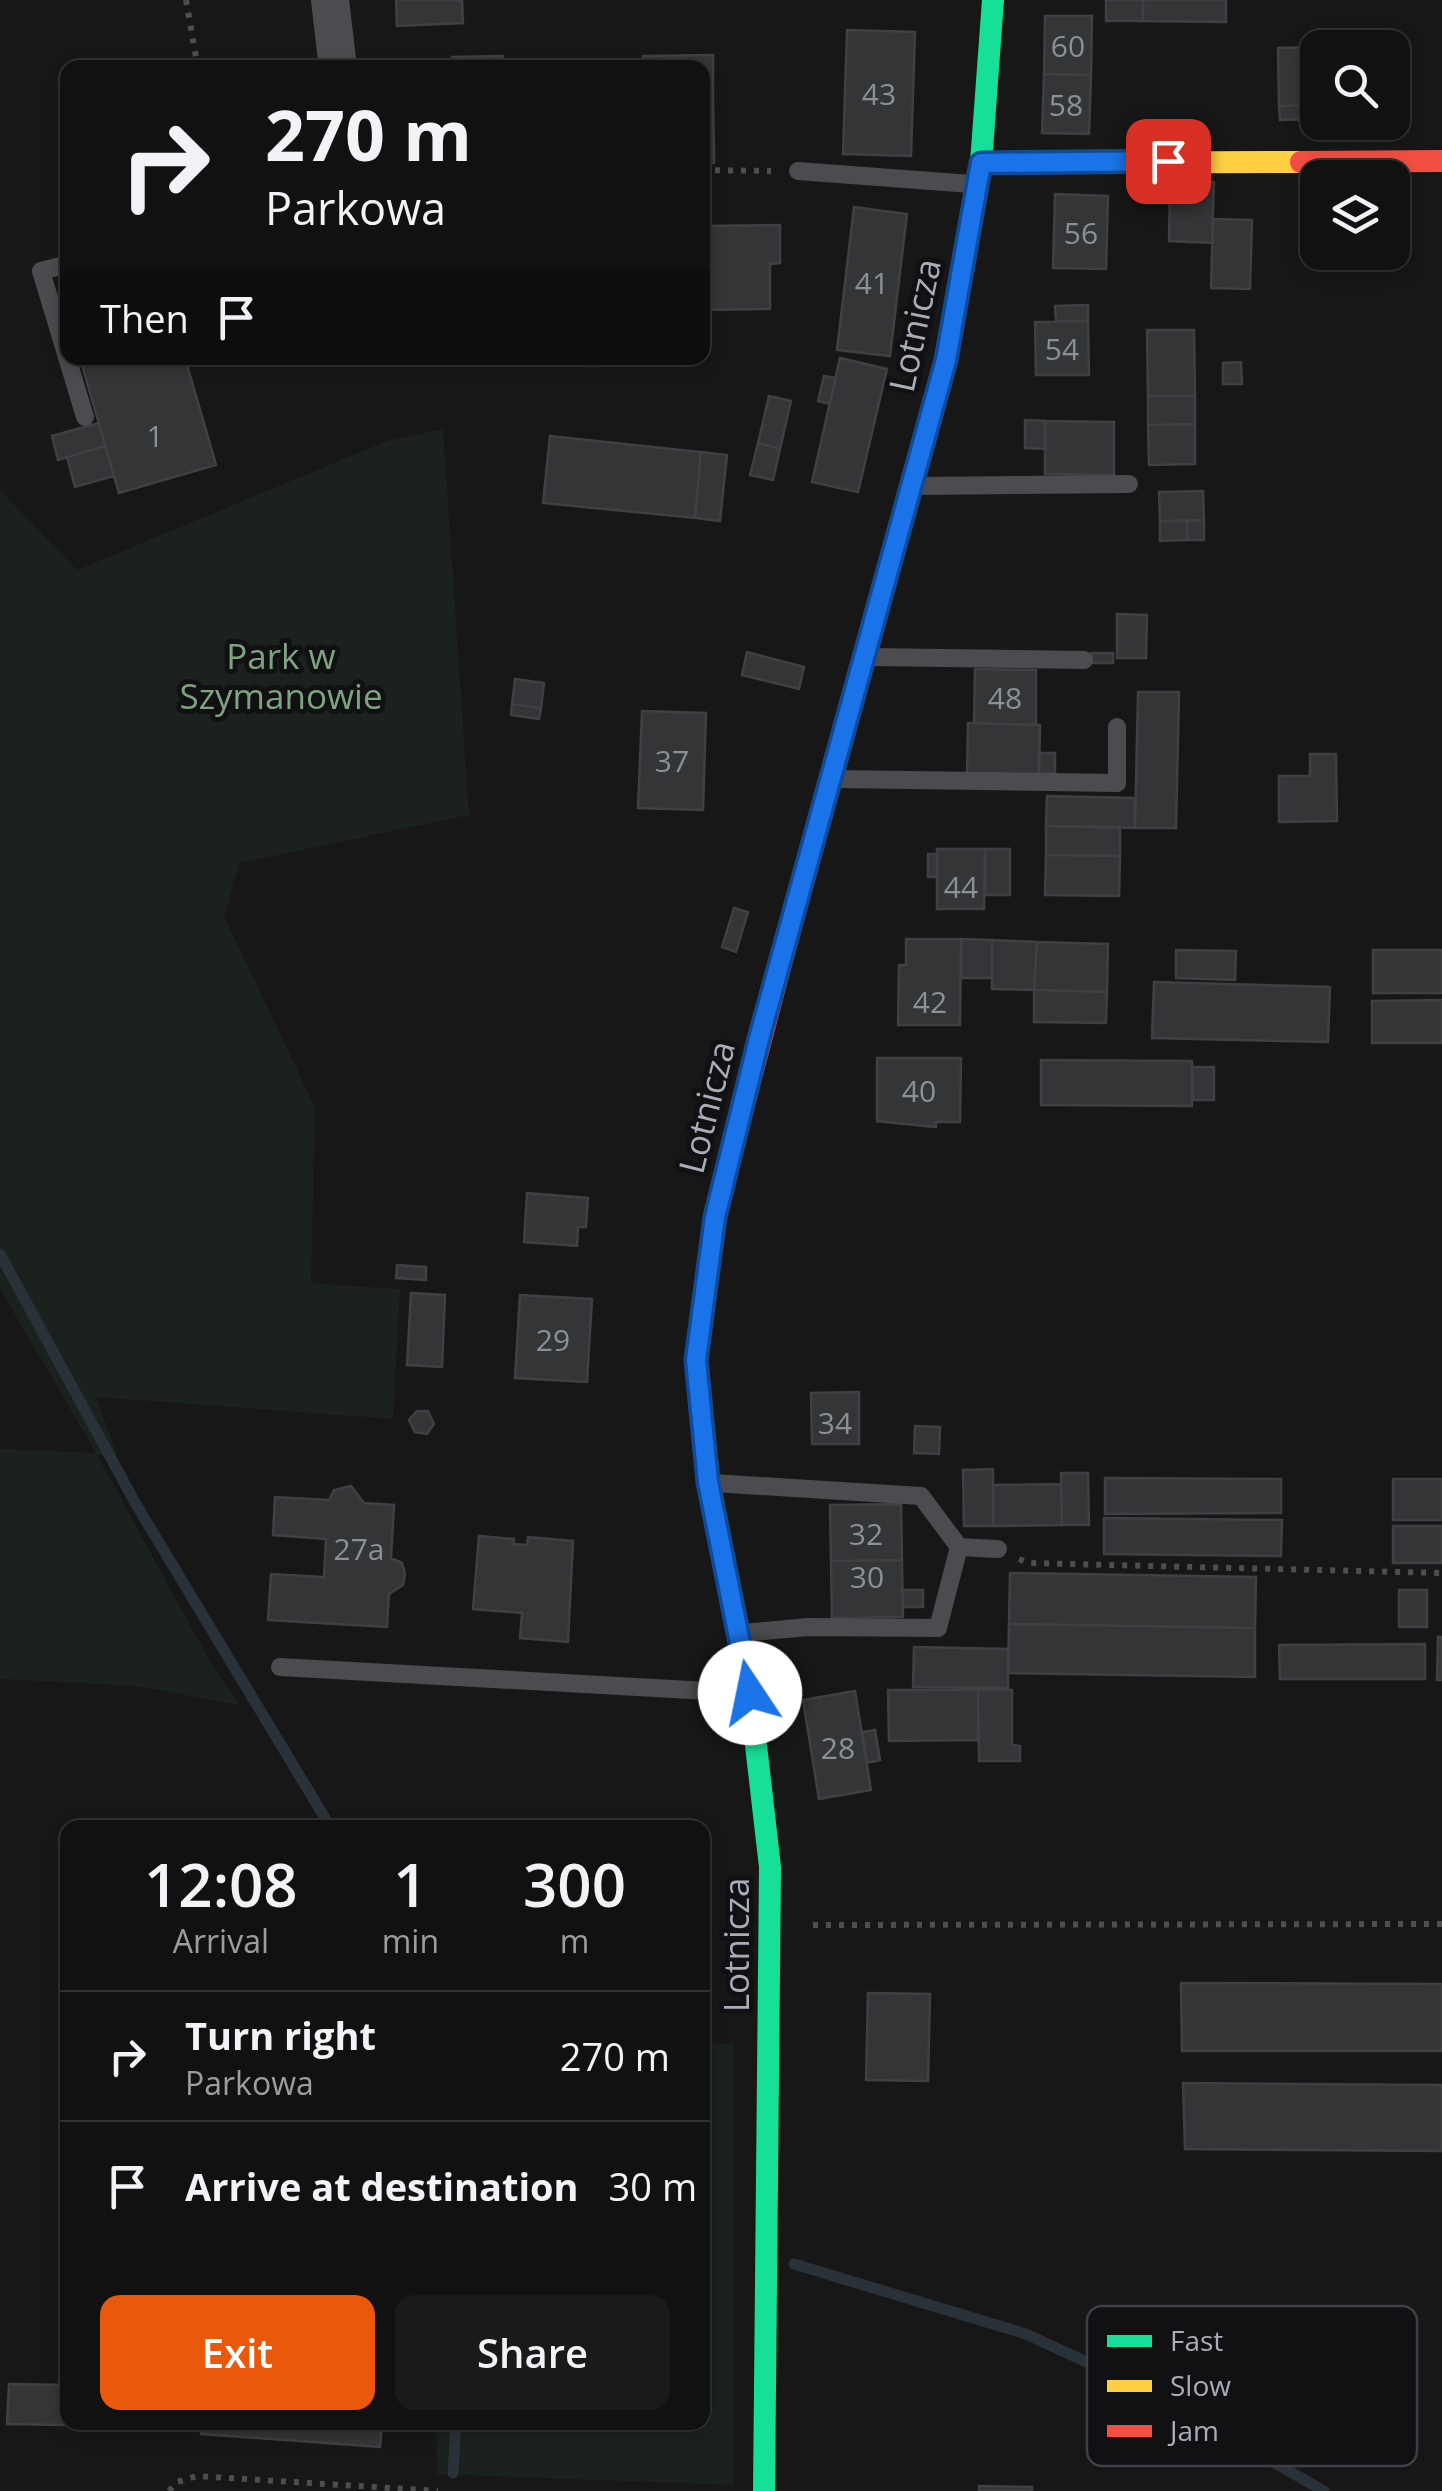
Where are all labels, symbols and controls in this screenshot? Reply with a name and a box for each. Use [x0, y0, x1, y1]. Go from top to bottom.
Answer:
house number: 60 [1051, 25, 1085, 66]
map controls [1300, 30, 1410, 270]
button: search [1300, 30, 1410, 140]
house number: 43 [862, 73, 896, 114]
house number: 58 [1049, 84, 1083, 125]
text: 270 m [265, 86, 472, 182]
icon: right [100, 100, 230, 230]
pin [1126, 119, 1211, 204]
icon: arrive [1141, 134, 1196, 189]
button: layers [1300, 160, 1410, 270]
text: Parkowa [265, 177, 446, 238]
house number: 56 [1064, 212, 1098, 253]
street label: Lotnicza [877, 254, 951, 396]
house number: 41 [855, 262, 889, 303]
icon: arrive [209, 290, 264, 345]
text: Then [100, 292, 189, 344]
house number: 54 [1045, 328, 1079, 369]
house number: 1 [146, 415, 164, 456]
park label: Park w Szymanowie [179, 632, 383, 719]
house number: 48 [988, 677, 1022, 718]
house number: 37 [655, 740, 689, 781]
house number: 44 [944, 866, 978, 907]
house number: 42 [913, 981, 947, 1022]
street label: Lotnicza [667, 1036, 745, 1178]
house number: 40 [902, 1070, 936, 1111]
house number: 29 [536, 1319, 570, 1360]
house number: 34 [818, 1402, 852, 1443]
house number: 32 [849, 1513, 883, 1554]
house number: 27a [334, 1528, 384, 1569]
house number: 30 [850, 1556, 884, 1597]
position arrow [698, 1641, 802, 1745]
house number: 28 [821, 1727, 855, 1768]
text: 12:08 [144, 1843, 298, 1925]
text: 1 [393, 1843, 428, 1925]
text: 300 [523, 1843, 626, 1925]
street label: Lotnicza [712, 1878, 759, 2012]
text: Arrival [173, 1919, 269, 1962]
text: min [382, 1919, 439, 1962]
text: m [560, 1919, 589, 1962]
text: Turn right [185, 2009, 376, 2061]
icon: right [100, 2029, 155, 2084]
text: 270 m [560, 2030, 670, 2082]
text: Parkowa [185, 2061, 314, 2104]
icon: arrive [100, 2159, 155, 2214]
text: Arrive at destination [185, 2160, 579, 2212]
text: 30 m [609, 2160, 697, 2212]
button: Exit [100, 2295, 375, 2410]
button: Share [395, 2295, 670, 2410]
legend [1087, 2306, 1417, 2466]
text: Fast [1170, 2321, 1223, 2359]
text: Slow [1170, 2366, 1231, 2404]
text: Jam [1167, 2411, 1219, 2449]

